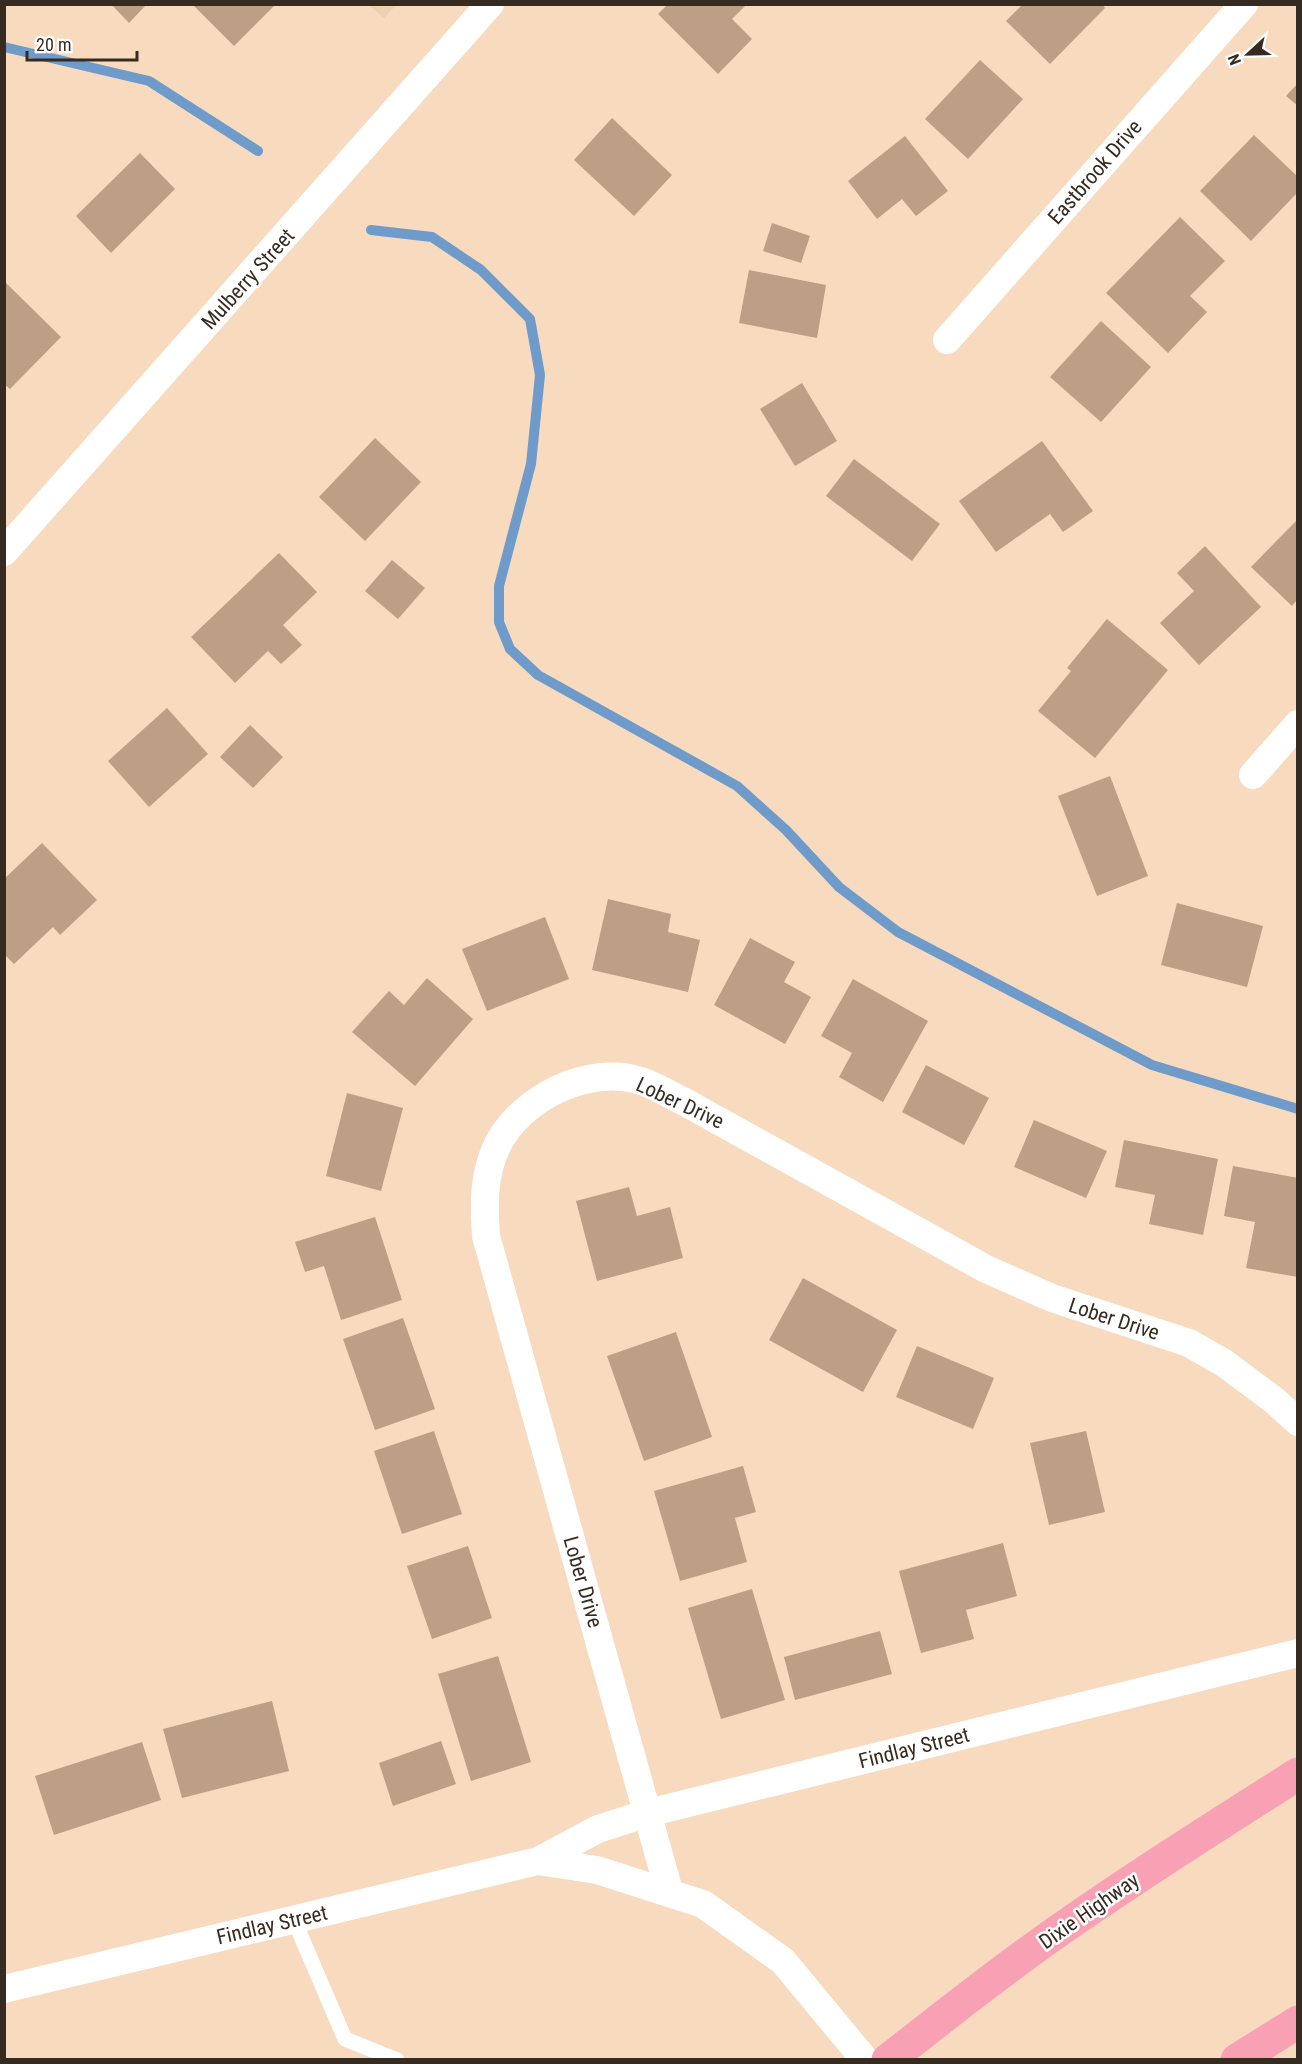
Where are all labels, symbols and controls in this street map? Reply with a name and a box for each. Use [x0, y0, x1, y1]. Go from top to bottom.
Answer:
scale bar [27, 24, 136, 62]
north arrow [1218, 24, 1278, 84]
text: 20 m [36, 34, 71, 55]
text: N [1224, 51, 1245, 68]
street label: Eastbrook Drive [1043, 115, 1147, 229]
street label: Mulberry Street [197, 224, 299, 334]
street label: Lober Drive [632, 1072, 728, 1134]
street label: Lober Drive [1066, 1293, 1162, 1345]
street label: Lober Drive [559, 1534, 608, 1631]
street label: Findlay Street [856, 1723, 972, 1773]
street label: Dixie Highway [1035, 1868, 1144, 1954]
street label: Findlay Street [214, 1901, 330, 1949]

